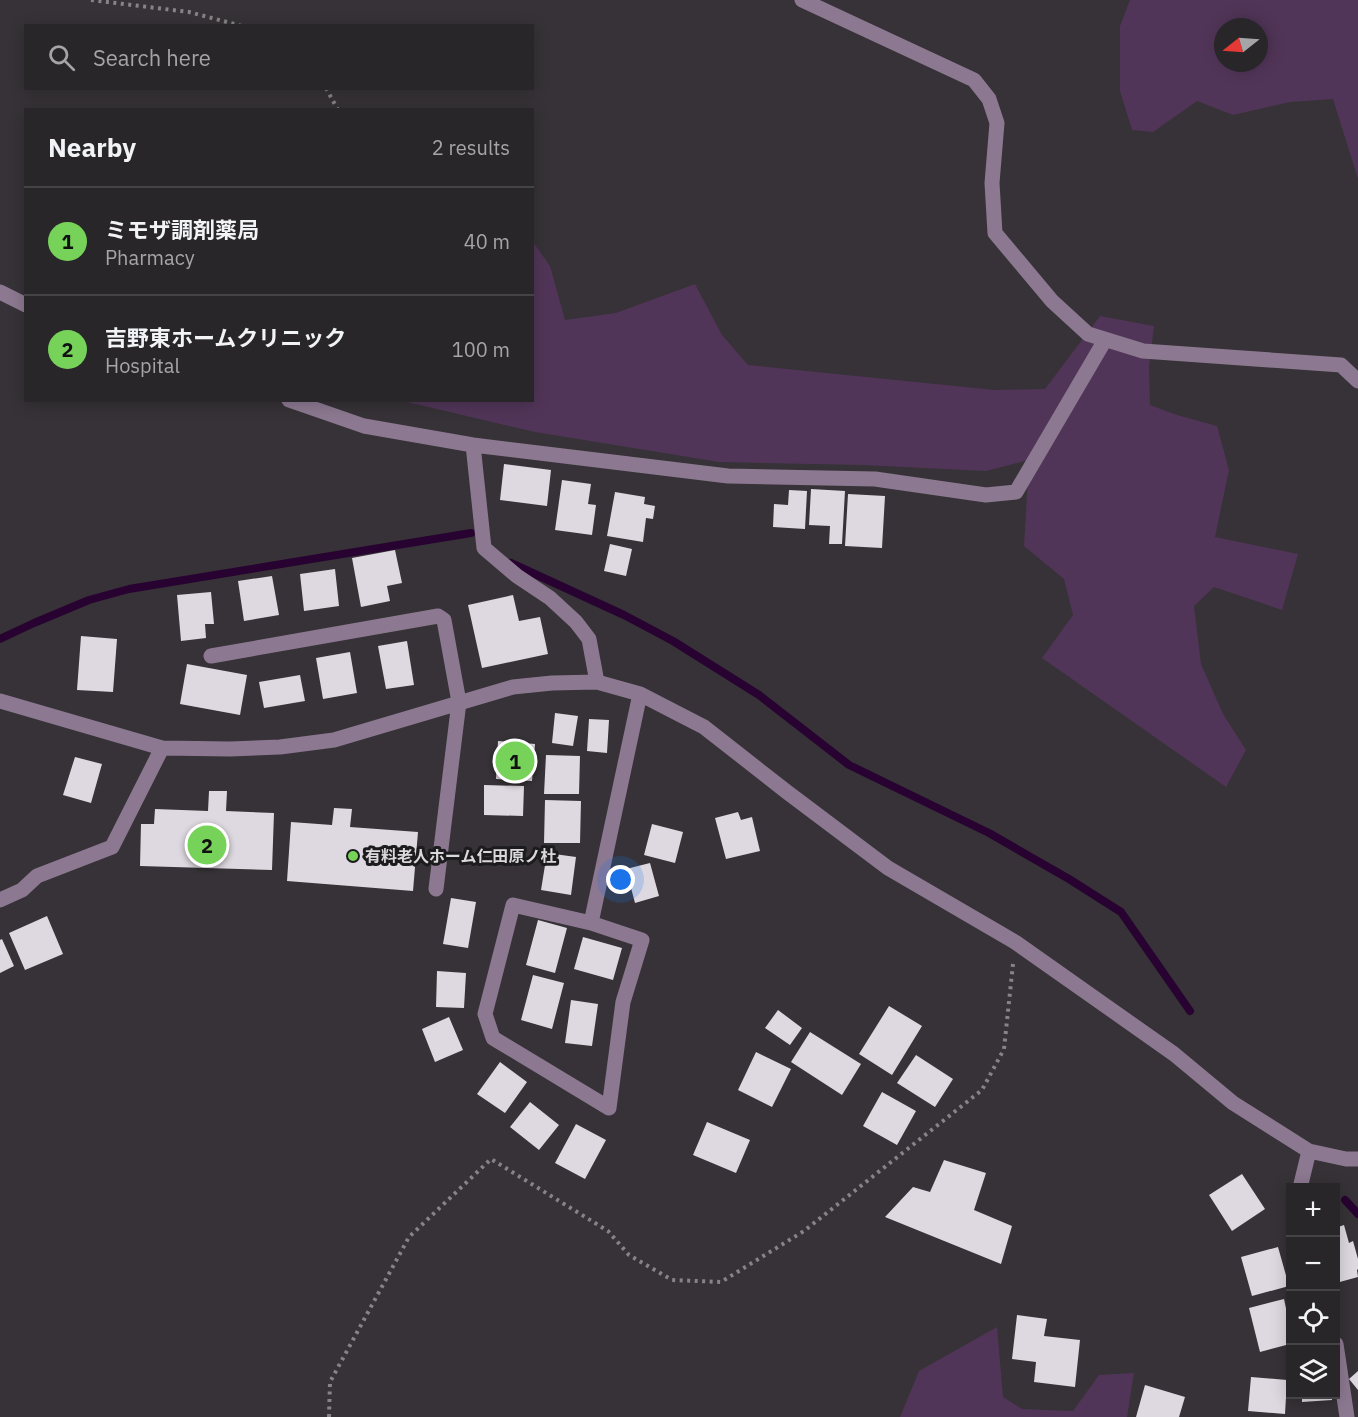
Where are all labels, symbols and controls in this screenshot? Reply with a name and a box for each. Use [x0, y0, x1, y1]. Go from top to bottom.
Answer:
north arrow [1214, 18, 1268, 72]
search box [24, 24, 534, 90]
icon: search [45, 41, 78, 74]
text: Search here [93, 43, 211, 72]
text: Nearby [48, 130, 136, 164]
text: 2 results [432, 134, 510, 161]
text: ミモザ調剤薬局 [105, 215, 259, 244]
text: 1 [62, 228, 74, 255]
text: 40 m [464, 228, 510, 255]
text: Pharmacy [105, 244, 195, 271]
text: 吉野東ホームクリニック [105, 323, 346, 352]
text: 2 [62, 336, 74, 363]
text: 100 m [452, 336, 510, 363]
text: Hospital [105, 352, 180, 379]
pin: 1 [496, 738, 534, 783]
pin: 2 [188, 822, 226, 868]
place label: 有料老人ホーム仁田原ノ杜 [365, 846, 557, 866]
marker: 有料老人ホーム仁田原ノ杜 [346, 849, 360, 863]
your location [606, 865, 635, 894]
map controls [1286, 1183, 1340, 1399]
button: + [1286, 1183, 1340, 1237]
button: − [1286, 1237, 1340, 1291]
button: locate [1286, 1291, 1340, 1345]
button: layers [1286, 1345, 1340, 1399]

